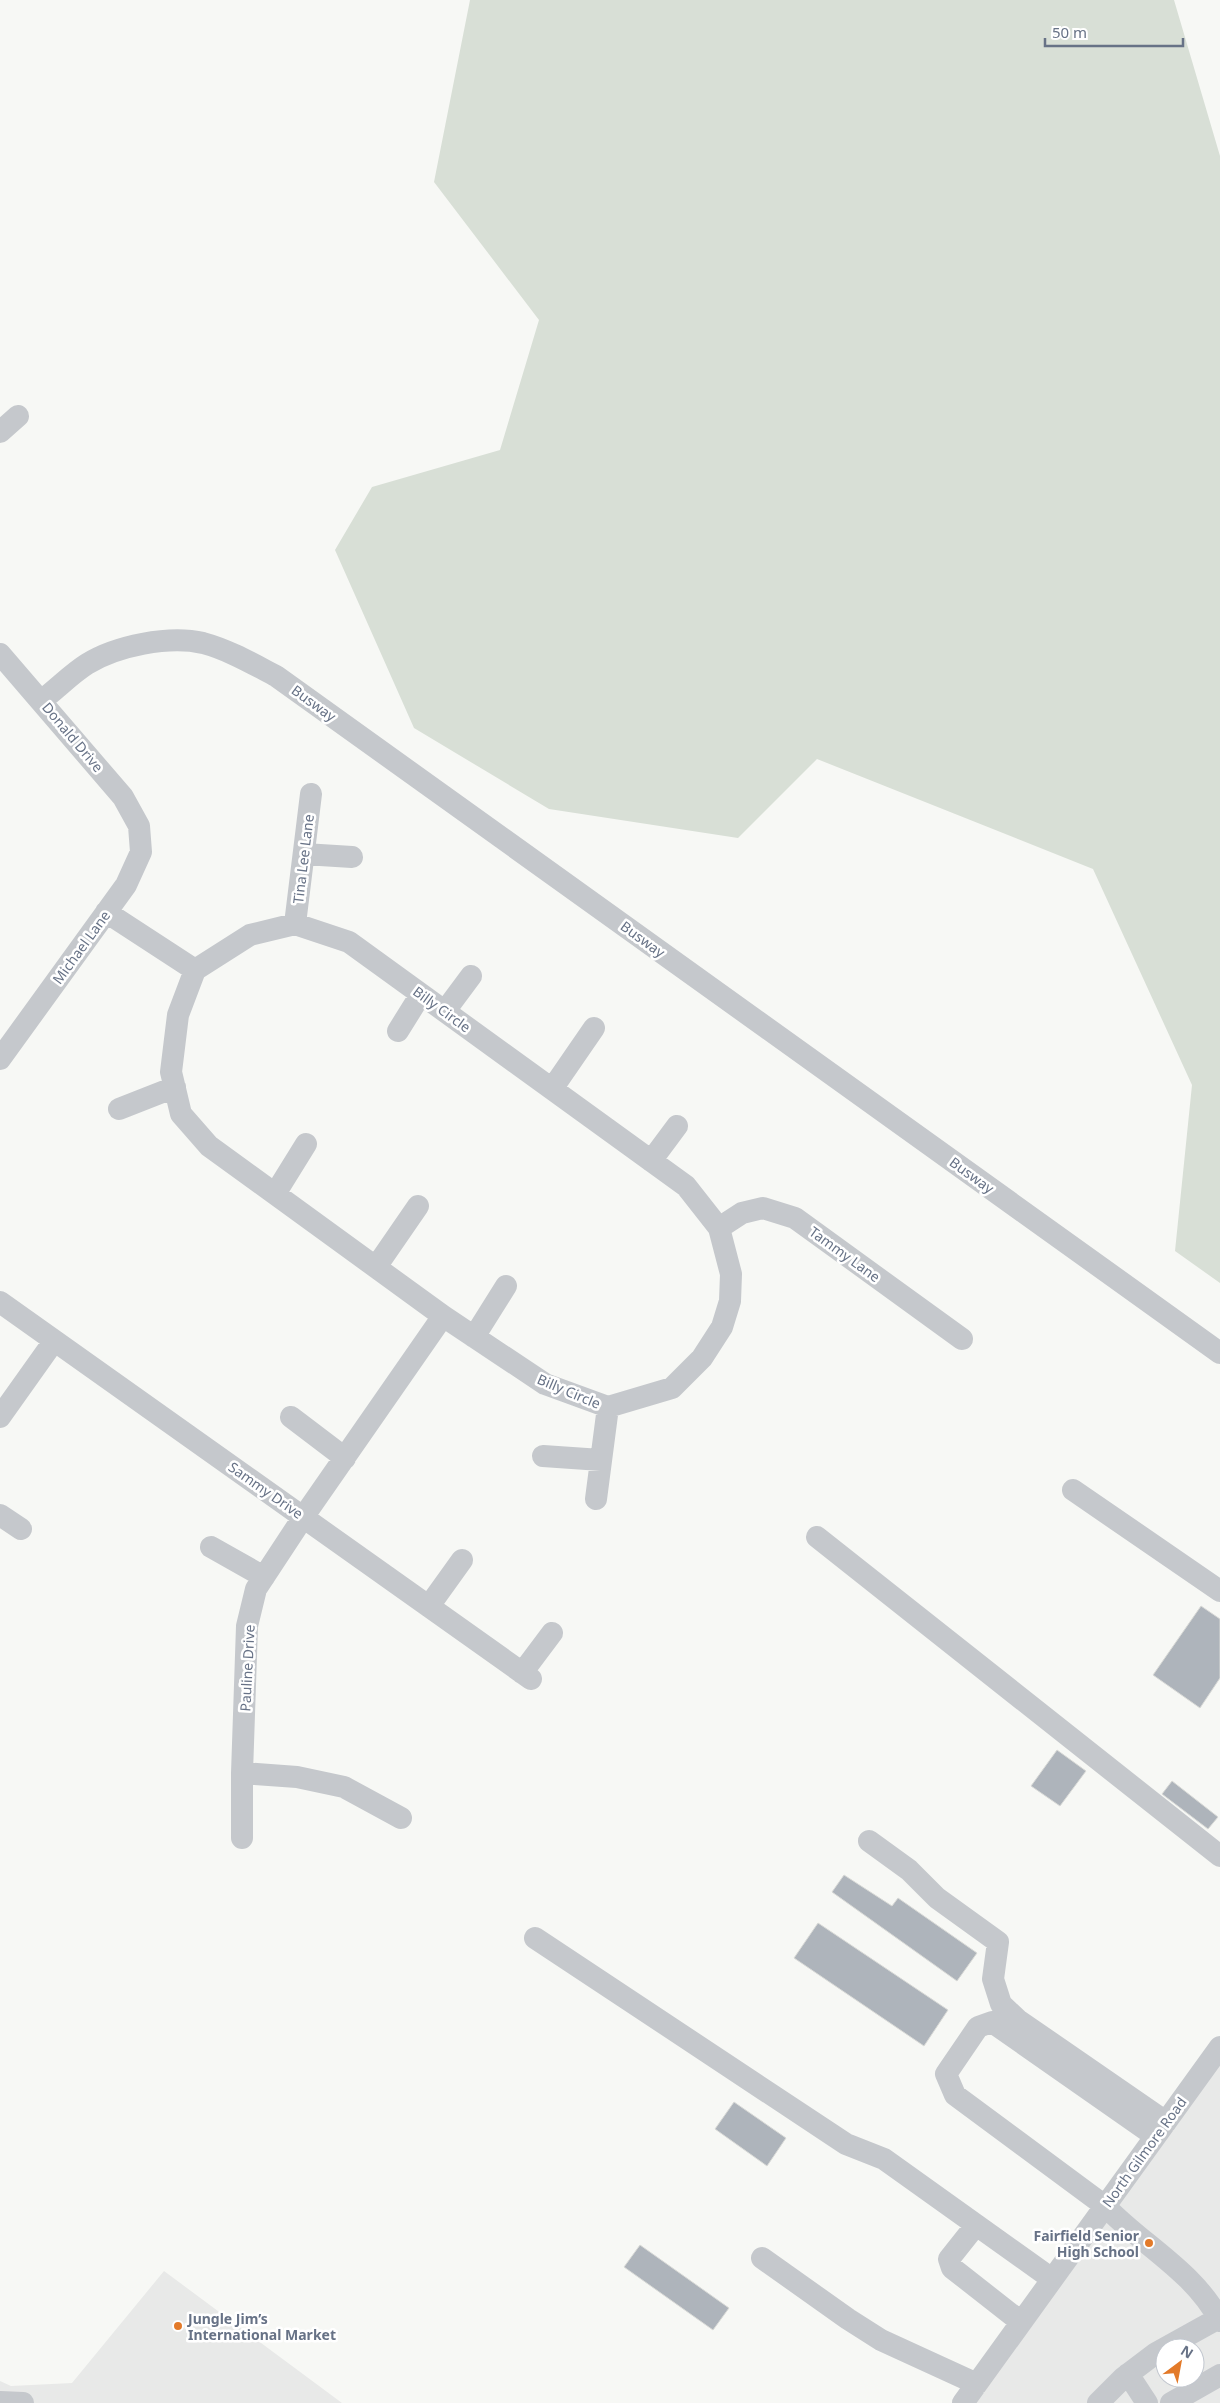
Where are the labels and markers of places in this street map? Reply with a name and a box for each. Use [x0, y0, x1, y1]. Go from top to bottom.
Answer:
place label: Fairfield Senior High School [1034, 2226, 1140, 2261]
marker: Fairfield Senior High School [1143, 2237, 1155, 2249]
place label: Jungle Jim’s International Market [186, 2309, 336, 2344]
marker: Jungle Jim’s International Market [172, 2320, 184, 2332]

